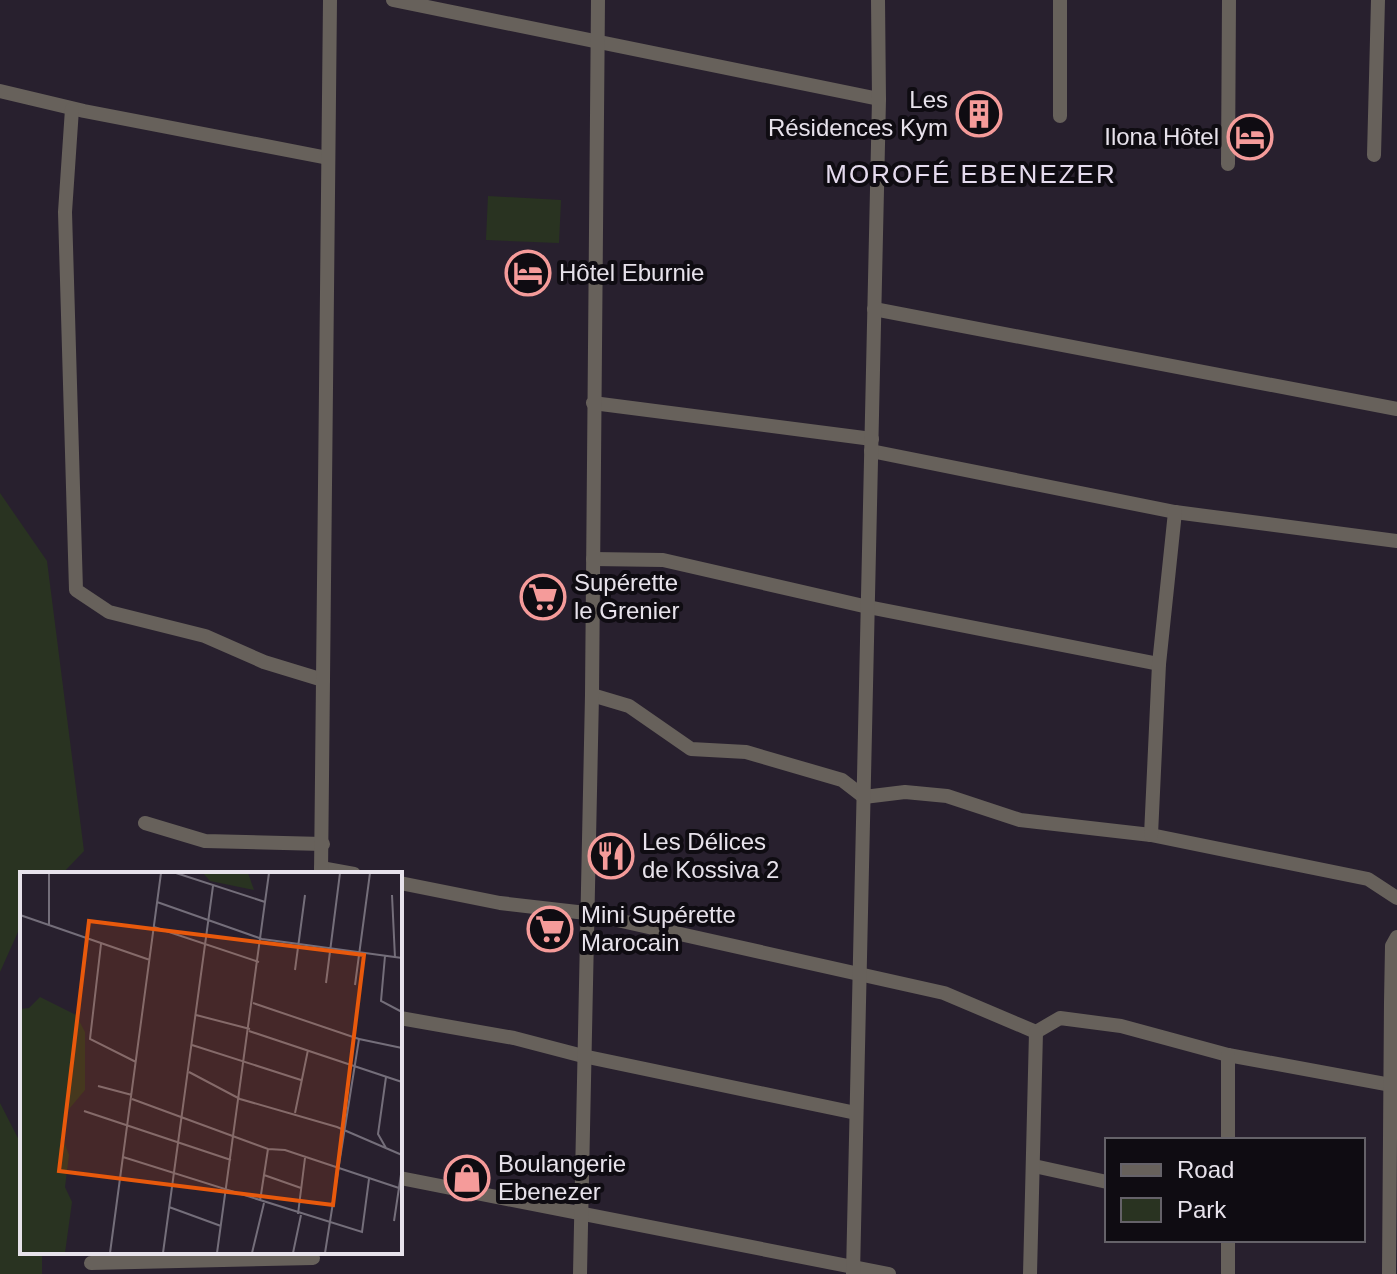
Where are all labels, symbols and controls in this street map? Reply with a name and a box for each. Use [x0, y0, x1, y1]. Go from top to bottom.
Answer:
place label: Les Résidences Kym [768, 86, 948, 141]
building icon: Les Résidences Kym [955, 90, 1003, 138]
hotel icon: Ilona Hôtel [1226, 113, 1274, 161]
place label: Ilona Hôtel [1104, 123, 1219, 150]
district label: MOROFÉ EBENEZER [825, 159, 1117, 189]
hotel icon: Hôtel Eburnie [504, 249, 552, 297]
place label: Hôtel Eburnie [559, 259, 704, 286]
place label: Supérette le Grenier [574, 569, 679, 624]
supermarket icon: Supérette le Grenier [519, 573, 567, 621]
place label: Les Délices de Kossiva 2 [642, 828, 779, 883]
restaurant icon: Les Délices de Kossiva 2 [587, 832, 635, 880]
inset map [20, 872, 402, 1254]
place label: Mini Supérette Marocain [581, 901, 736, 956]
supermarket icon: Mini Supérette Marocain [526, 905, 574, 953]
legend [1105, 1138, 1365, 1242]
place label: Boulangerie Ebenezer [498, 1150, 626, 1205]
shop icon: Boulangerie Ebenezer [443, 1154, 491, 1202]
text: Road [1177, 1156, 1234, 1183]
text: Park [1177, 1196, 1227, 1223]

